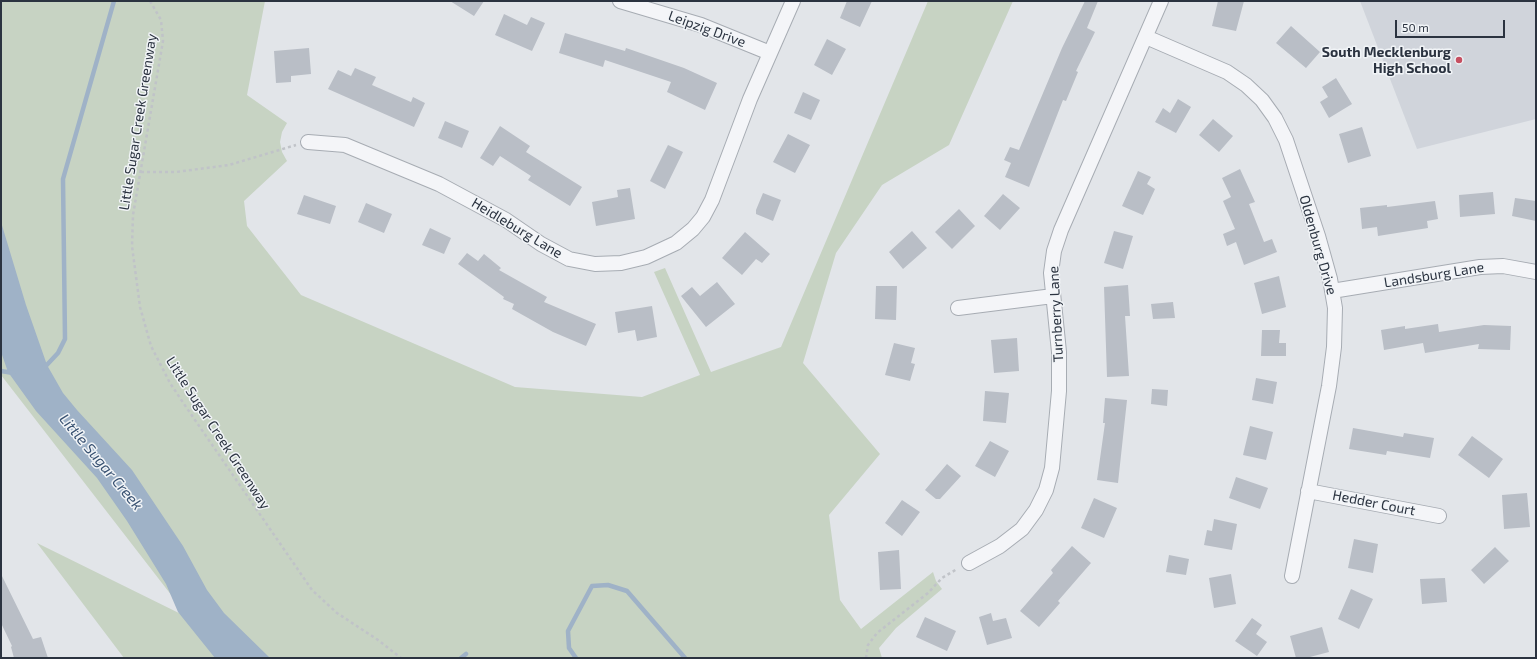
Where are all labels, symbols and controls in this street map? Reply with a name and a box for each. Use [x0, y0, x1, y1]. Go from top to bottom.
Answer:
street label: Leipzig Drive [666, 7, 748, 51]
scale bar [1397, 12, 1507, 38]
text: 50 m [1402, 20, 1429, 34]
street label: Little Sugar Creek Greenway [116, 32, 160, 212]
place label: South Mecklenburg High School [1322, 44, 1451, 76]
marker: South Mecklenburg High School [1454, 55, 1464, 65]
street label: Oldenburg Drive [1296, 193, 1340, 297]
street label: Heidleburg Lane [469, 194, 565, 262]
street label: Landsburg Lane [1383, 259, 1485, 291]
street label: Turnberry Lane [1045, 265, 1067, 363]
street label: Little Sugar Creek Greenway [162, 353, 274, 513]
water label: Little Sugar Creek [55, 410, 147, 514]
street label: Hedder Court [1331, 487, 1417, 519]

